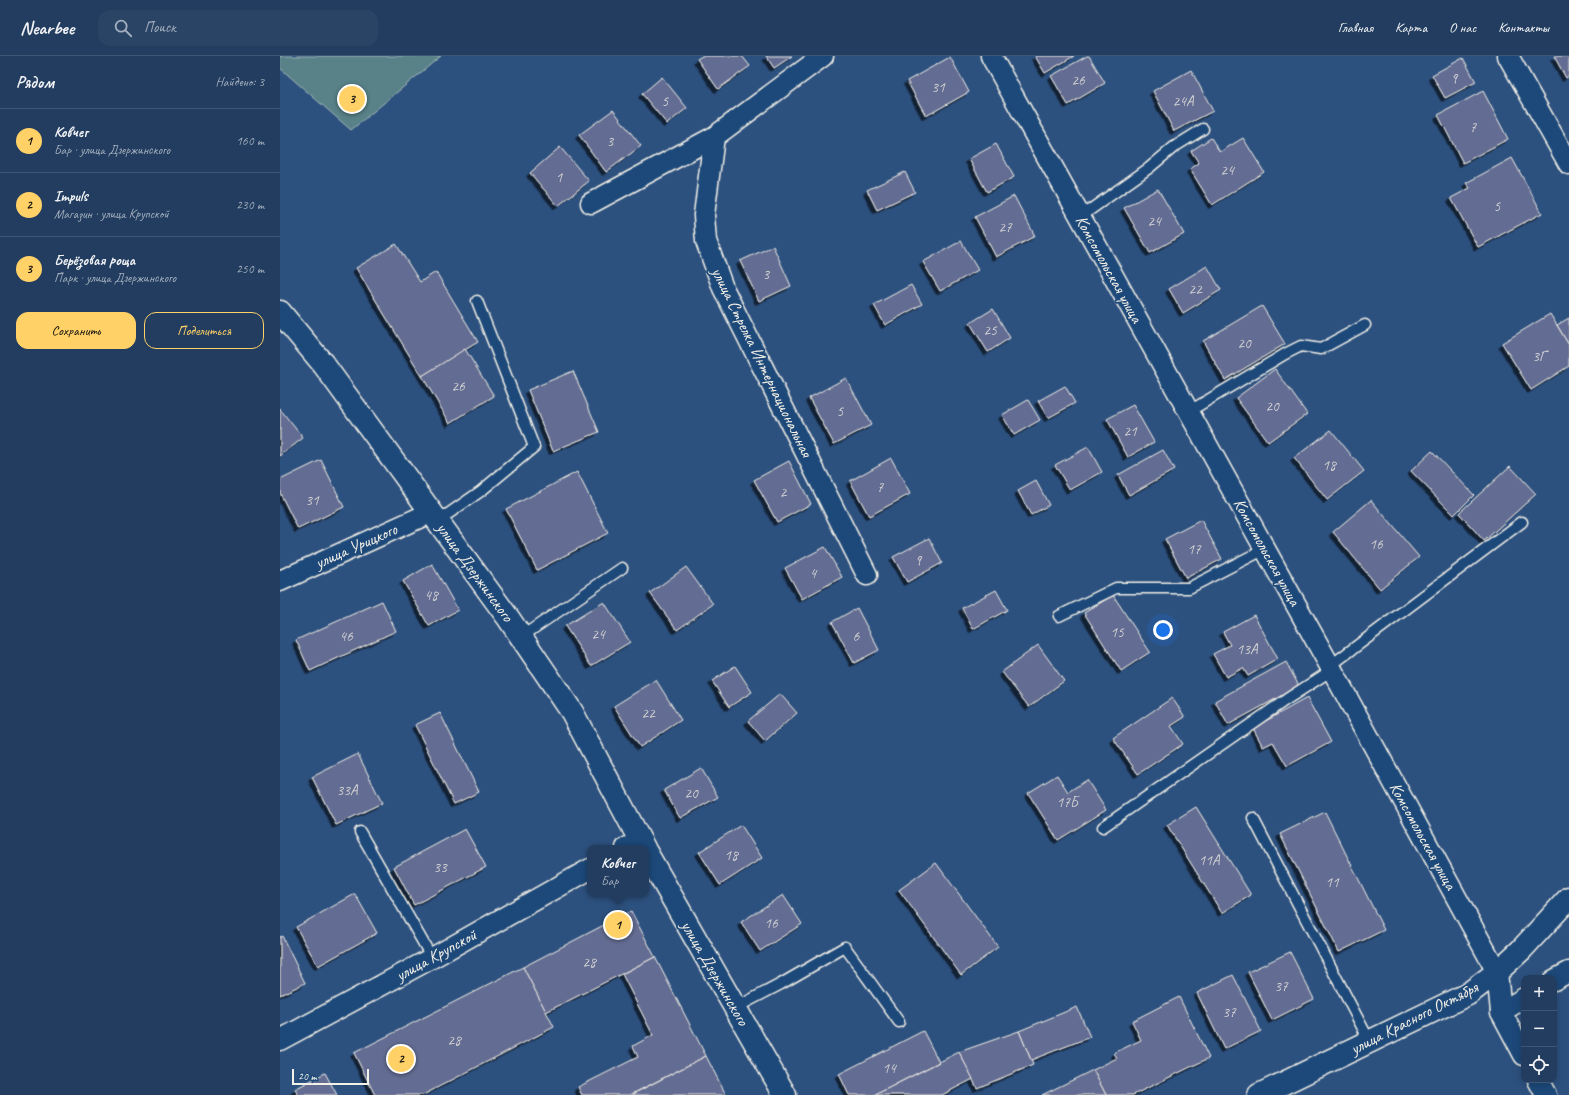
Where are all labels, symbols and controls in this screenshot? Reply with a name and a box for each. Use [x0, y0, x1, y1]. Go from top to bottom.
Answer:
search box [98, 10, 378, 46]
text: Nearbee [20, 16, 74, 40]
icon: search [112, 17, 134, 39]
text: Поиск [144, 18, 176, 37]
text: Главная [1338, 19, 1373, 36]
text: Карта [1395, 19, 1427, 36]
text: О нас [1449, 19, 1476, 36]
text: Контакты [1498, 19, 1549, 36]
house number: 9 [1451, 69, 1459, 88]
house number: 26 [1071, 71, 1086, 90]
text: Рядом [16, 72, 54, 93]
text: Найдено: 3 [216, 74, 264, 90]
house number: 31 [931, 78, 946, 97]
pin: 3 [339, 84, 365, 114]
house number: 5 [662, 92, 670, 111]
house number: 24А [1172, 92, 1195, 111]
house number: 7 [1470, 118, 1478, 137]
text: Ковчег [54, 123, 88, 142]
house number: 3 [607, 132, 615, 151]
text: 1 [26, 133, 32, 149]
text: 160 m [236, 133, 264, 149]
text: Бар · улица Дзержинского [54, 142, 170, 158]
house number: 24 [1220, 161, 1235, 180]
house number: 1 [556, 168, 564, 187]
text: Impuls [54, 187, 88, 206]
text: 2 [26, 197, 32, 213]
text: 230 m [236, 197, 264, 213]
house number: 5 [1494, 197, 1502, 216]
text: Магазин · улица Крупской [54, 206, 169, 222]
street label: Комсомольская улица [1071, 212, 1148, 328]
house number: 24 [1147, 212, 1162, 231]
house number: 27 [998, 218, 1013, 237]
text: Берёзовая роща [54, 251, 135, 270]
text: 3 [26, 261, 32, 277]
text: 250 m [236, 261, 264, 277]
street label: улица Стрелка Интернациональная [706, 263, 818, 461]
house number: 3 [763, 265, 771, 284]
text: Парк · улица Дзержинского [54, 270, 176, 286]
house number: 22 [1188, 280, 1203, 299]
button: Сохранить [16, 312, 136, 349]
button: Поделиться [144, 312, 264, 349]
house number: 25 [983, 321, 998, 340]
house number: 20 [1237, 334, 1252, 353]
house number: 3Г [1532, 347, 1549, 366]
house number: 26 [451, 377, 466, 396]
house number: 20 [1265, 397, 1280, 416]
house number: 5 [837, 402, 845, 421]
house number: 21 [1123, 422, 1138, 441]
house number: 18 [1322, 456, 1337, 475]
house number: 7 [877, 478, 885, 497]
house number: 2 [780, 483, 788, 502]
house number: 31 [305, 491, 320, 510]
street label: Комсомольская улица [1229, 495, 1306, 611]
street label: улица Дзержинского [431, 517, 519, 627]
street label: улица Урицкого [311, 518, 401, 574]
house number: 16 [1369, 535, 1384, 554]
house number: 17 [1187, 540, 1202, 559]
house number: 9 [915, 551, 923, 570]
house number: 4 [810, 564, 818, 583]
house number: 48 [424, 586, 439, 605]
your location [1153, 620, 1173, 640]
house number: 15 [1110, 623, 1125, 642]
house number: 24 [591, 625, 606, 644]
house number: 46 [339, 627, 354, 646]
house number: 6 [853, 627, 861, 646]
house number: 13А [1236, 640, 1259, 659]
house number: 22 [641, 704, 656, 723]
street label: Комсомольская улица [1385, 779, 1462, 895]
house number: 33А [336, 781, 359, 800]
house number: 20 [684, 784, 699, 803]
house number: 17Б [1056, 793, 1080, 812]
popup [587, 845, 649, 897]
house number: 18 [724, 846, 739, 865]
house number: 11А [1198, 851, 1221, 870]
text: Ковчег [601, 854, 635, 873]
house number: 33 [433, 858, 448, 877]
text: Бар [601, 873, 618, 889]
house number: 11 [1325, 873, 1340, 892]
pin: 1 [605, 910, 631, 940]
house number: 16 [764, 914, 779, 933]
street label: улица Дзержинского [676, 916, 754, 1030]
street label: улица Крупской [391, 924, 481, 986]
house number: 28 [582, 953, 597, 972]
map controls [1521, 975, 1557, 1083]
button: + [1521, 975, 1557, 1011]
street label: улица Красного Октября [1346, 976, 1483, 1060]
house number: 37 [1274, 977, 1289, 996]
house number: 37 [1222, 1003, 1237, 1022]
button: − [1521, 1011, 1557, 1047]
house number: 28 [447, 1031, 462, 1050]
pin: 2 [388, 1044, 414, 1074]
button: locate [1521, 1047, 1557, 1083]
house number: 14 [882, 1059, 897, 1078]
scale bar [292, 1067, 369, 1086]
text: 20 m [298, 1069, 317, 1083]

